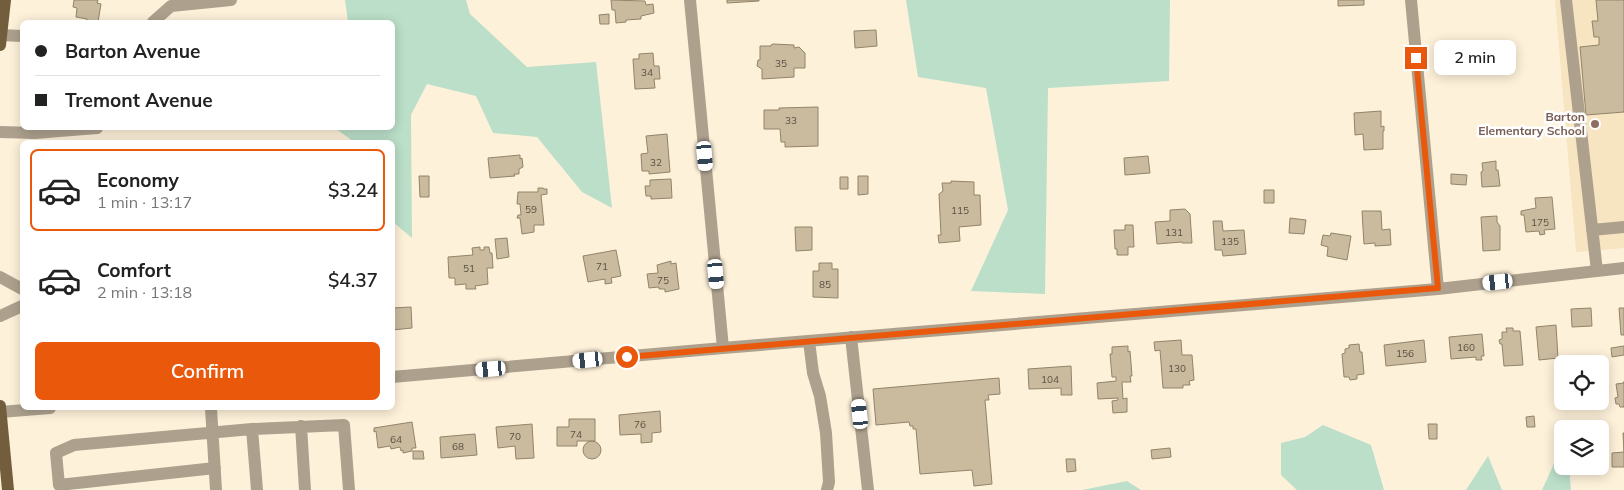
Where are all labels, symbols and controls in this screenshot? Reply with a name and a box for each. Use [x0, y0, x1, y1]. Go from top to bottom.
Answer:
text: Barton Avenue [65, 39, 200, 63]
callout: 2 min [1434, 40, 1516, 76]
route end [1405, 47, 1427, 69]
text: 2 min [1454, 47, 1496, 67]
house number: 35 [775, 57, 787, 70]
house number: 34 [641, 66, 653, 79]
text: Tremont Avenue [65, 88, 213, 112]
place label: Barton Elementary School [1478, 109, 1585, 138]
house number: 33 [785, 114, 797, 127]
marker: Barton Elementary School [1589, 118, 1601, 130]
car [696, 140, 713, 172]
house number: 32 [650, 156, 662, 169]
icon: car [37, 168, 82, 213]
text: Economy [97, 168, 179, 192]
text: $3.24 [328, 178, 378, 202]
text: 1 min · 13:17 [97, 192, 192, 212]
house number: 59 [525, 203, 537, 216]
house number: 115 [951, 204, 969, 217]
house number: 175 [1531, 216, 1549, 229]
house number: 131 [1165, 226, 1183, 239]
house number: 135 [1221, 235, 1239, 248]
icon: car [37, 258, 82, 303]
text: Comfort [97, 258, 171, 282]
car [707, 258, 724, 290]
house number: 71 [596, 260, 608, 273]
house number: 51 [463, 262, 475, 275]
text: $4.37 [328, 268, 378, 292]
car [1482, 273, 1513, 291]
house number: 75 [657, 274, 669, 287]
house number: 85 [819, 278, 831, 291]
text: 2 min · 13:18 [97, 282, 192, 302]
house number: 160 [1457, 341, 1475, 354]
button: Confirm [35, 342, 380, 400]
route start [616, 346, 638, 368]
house number: 156 [1396, 347, 1414, 360]
car [572, 351, 603, 369]
map controls [1554, 355, 1609, 475]
button: locate [1554, 355, 1609, 410]
car [475, 360, 506, 378]
house number: 130 [1168, 362, 1186, 375]
house number: 104 [1041, 373, 1059, 386]
car [850, 398, 869, 430]
house number: 76 [634, 418, 646, 431]
button: layers [1554, 420, 1609, 475]
house number: 74 [570, 428, 582, 441]
house number: 70 [509, 430, 521, 443]
house number: 64 [390, 433, 402, 446]
house number: 68 [452, 440, 464, 453]

